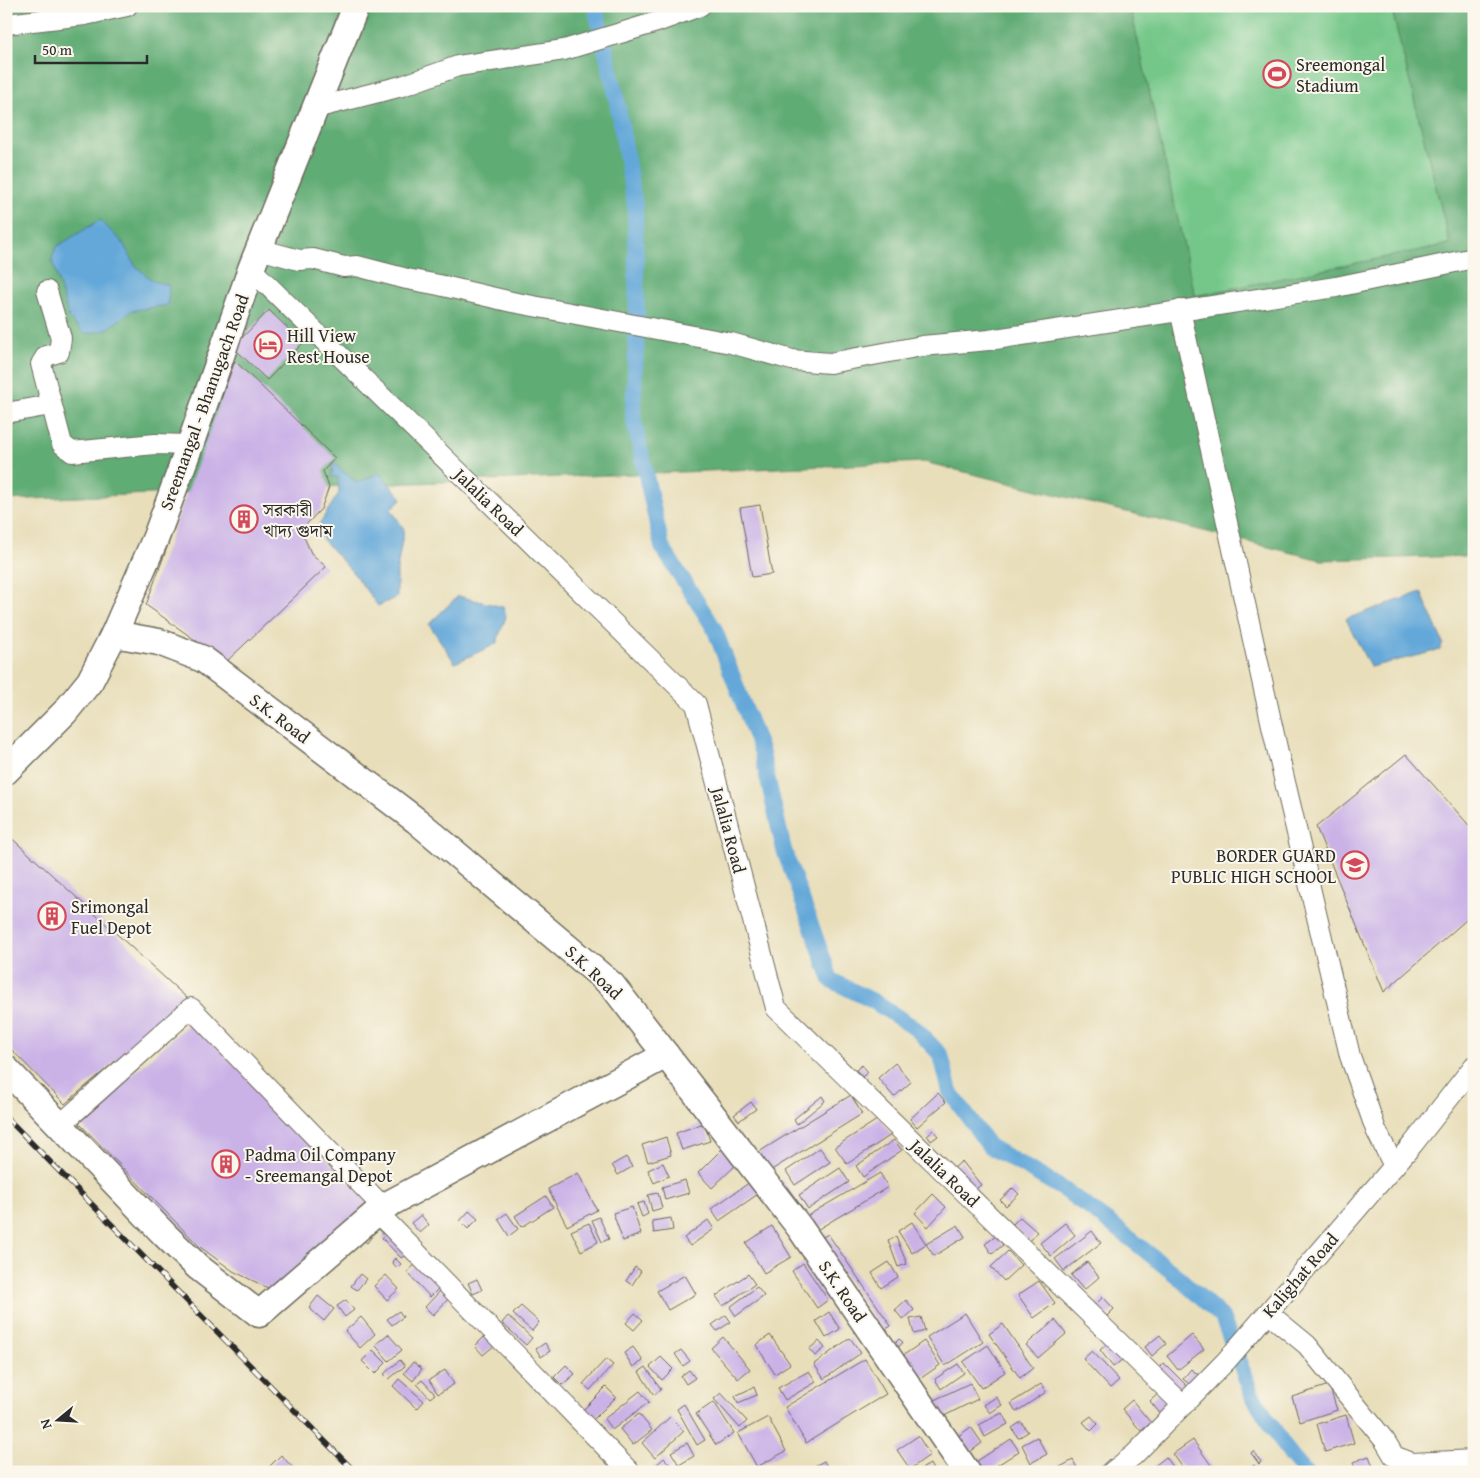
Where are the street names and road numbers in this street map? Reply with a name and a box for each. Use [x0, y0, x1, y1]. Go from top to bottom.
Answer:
street label: Sreemangal - Bhanugach Road [152, 290, 256, 514]
street label: Jalalia Road [447, 460, 530, 543]
street label: S.K. Road [244, 686, 316, 750]
street label: Jalalia Road [704, 782, 754, 876]
street label: S.K. Road [559, 938, 629, 1006]
street label: Jalalia Road [903, 1131, 986, 1214]
street label: Kalighat Road [1255, 1226, 1345, 1323]
street label: S.K. Road [812, 1255, 874, 1328]

